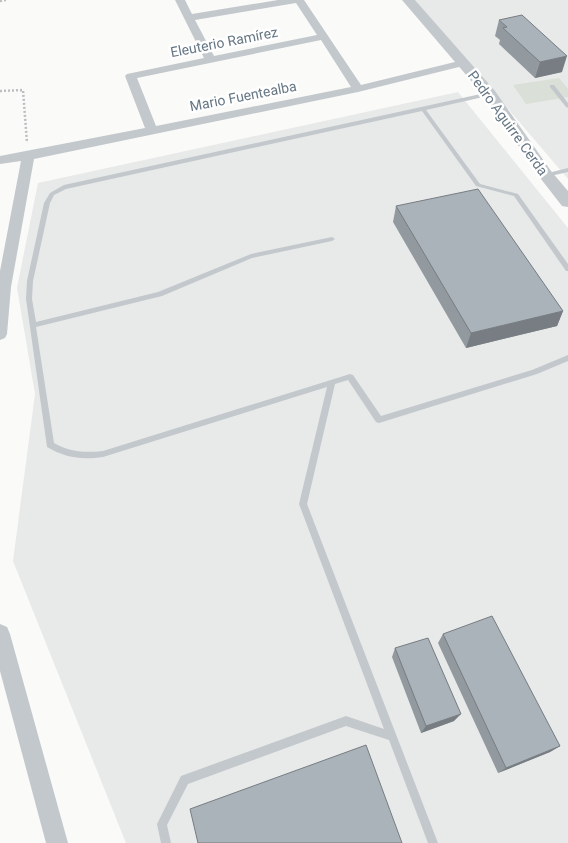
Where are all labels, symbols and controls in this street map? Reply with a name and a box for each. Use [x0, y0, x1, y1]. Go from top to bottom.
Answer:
street label: Eleuterio Ramírez [169, 24, 279, 60]
street label: Pedro Aguirre Cerda [465, 68, 551, 178]
street label: Mario Fuentealba [188, 78, 298, 114]

